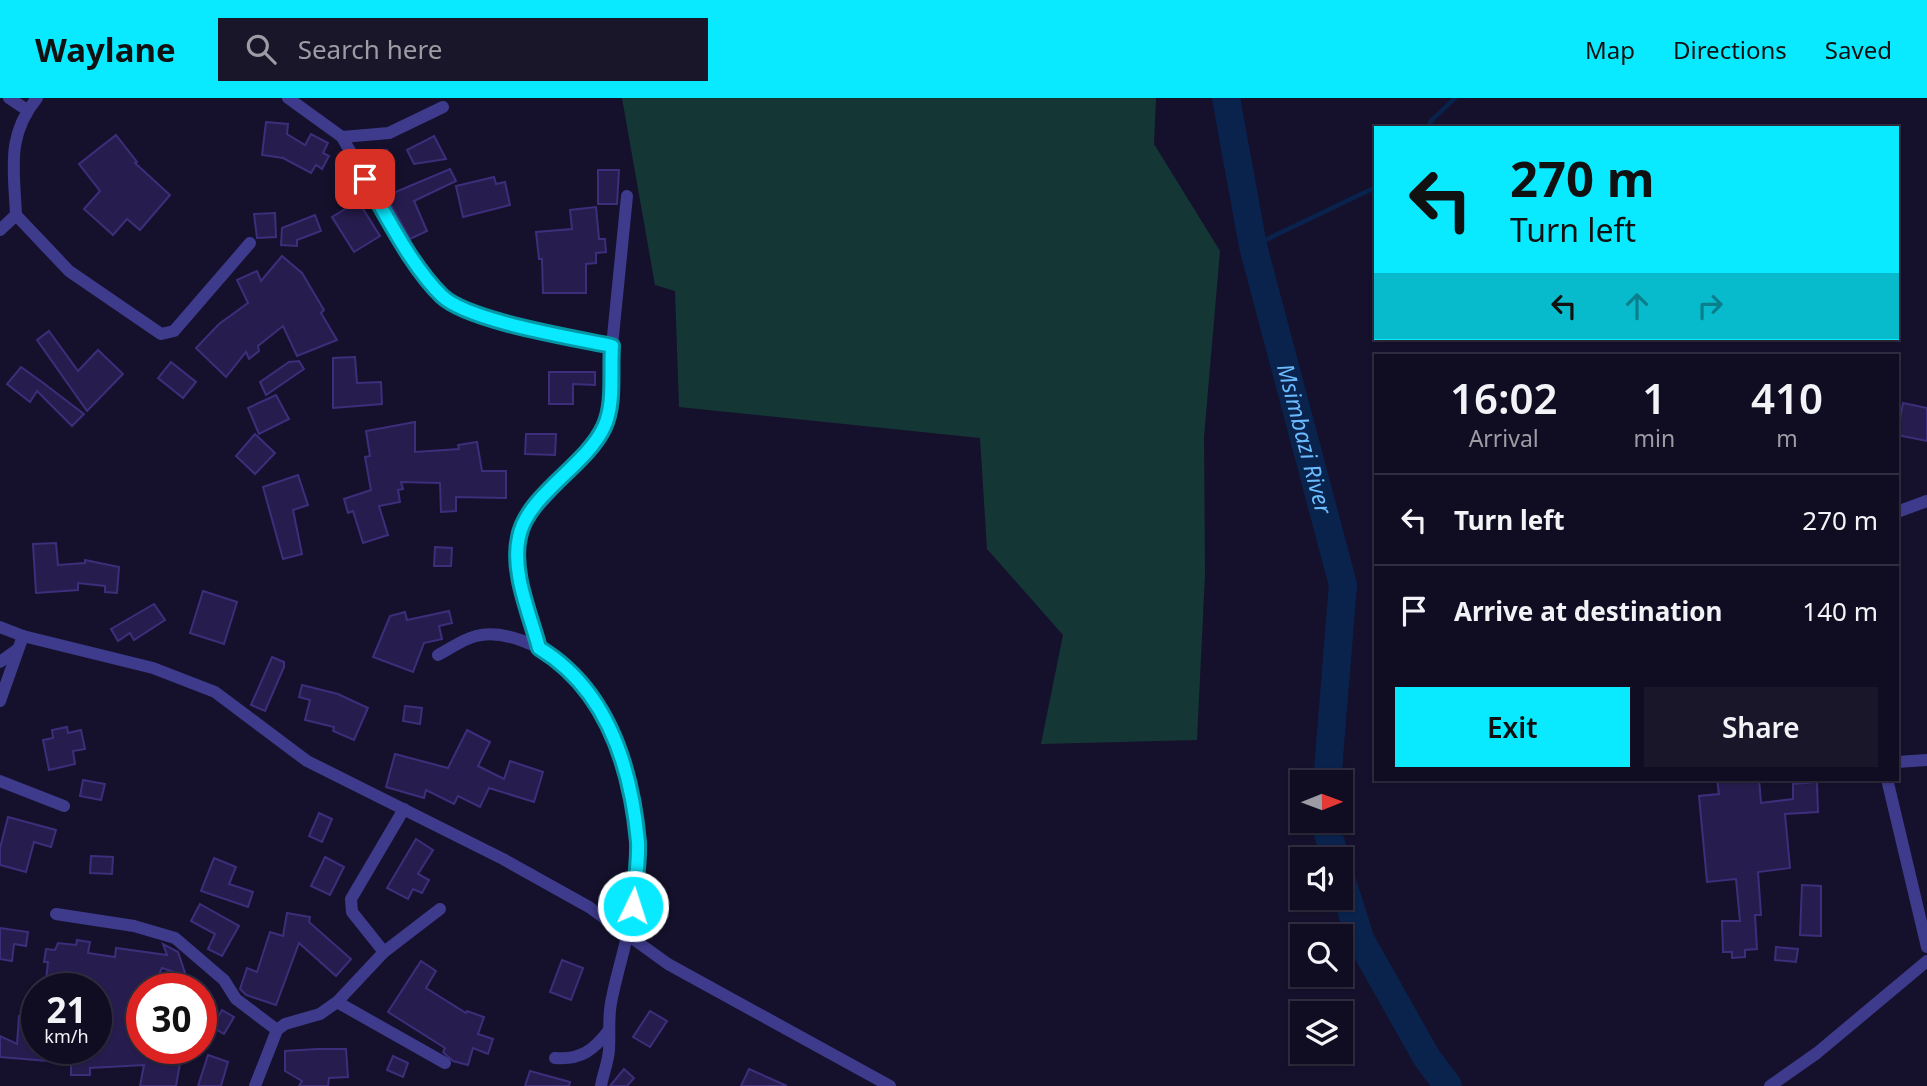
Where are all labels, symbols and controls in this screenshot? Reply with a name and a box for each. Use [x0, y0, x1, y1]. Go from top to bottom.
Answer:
search box [218, 18, 708, 81]
text: Waylane [35, 27, 176, 72]
icon: search [242, 30, 280, 68]
text: Search here [298, 31, 442, 67]
text: Map [1585, 33, 1635, 66]
text: Directions [1673, 33, 1787, 66]
text: Saved [1825, 33, 1892, 66]
text: 270 m [1510, 145, 1655, 211]
pin [335, 149, 395, 209]
icon: left [1395, 154, 1486, 245]
icon: arrive [346, 160, 384, 198]
text: Turn left [1510, 208, 1636, 251]
icon: left [1545, 287, 1583, 325]
icon: ahead [1618, 287, 1656, 325]
icon: right [1691, 287, 1729, 325]
water label: Msimbazi River [1270, 360, 1341, 518]
text: 16:02 [1450, 369, 1558, 426]
text: 1 [1642, 369, 1666, 426]
text: 410 [1751, 369, 1823, 426]
text: Arrival [1469, 422, 1539, 454]
text: min [1633, 422, 1675, 454]
text: m [1776, 422, 1798, 454]
icon: left [1395, 501, 1433, 539]
text: Turn left [1454, 502, 1565, 538]
text: 270 m [1802, 502, 1878, 538]
icon: arrive [1395, 592, 1433, 630]
text: Arrive at destination [1454, 593, 1723, 629]
text: 140 m [1802, 593, 1878, 629]
button: Exit [1395, 687, 1630, 767]
button: Share [1644, 687, 1878, 767]
north arrow [1290, 770, 1353, 833]
map controls [1290, 770, 1353, 1064]
button: sound [1290, 847, 1353, 910]
position arrow [596, 869, 670, 943]
button: search [1290, 924, 1353, 987]
speed limit sign: 30 [126, 973, 217, 1064]
text: 21 [46, 986, 87, 1033]
button: layers [1290, 1001, 1353, 1064]
text: km/h [44, 1024, 89, 1048]

